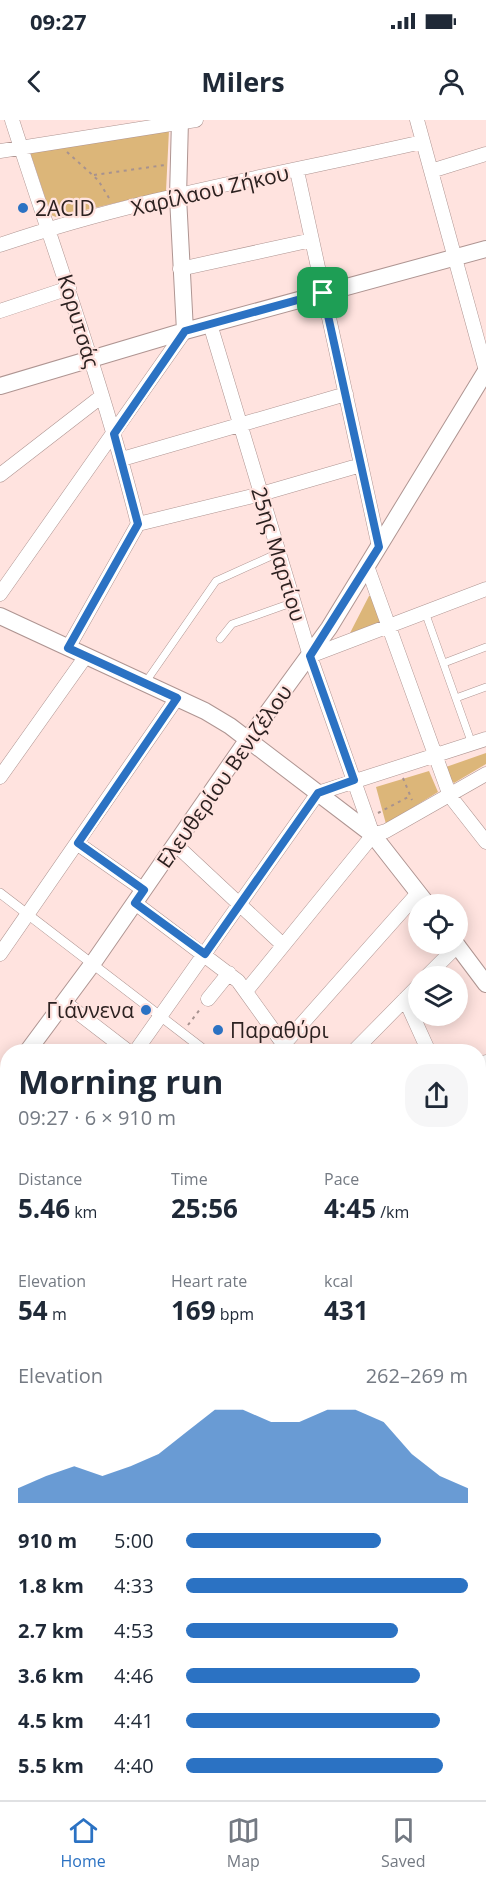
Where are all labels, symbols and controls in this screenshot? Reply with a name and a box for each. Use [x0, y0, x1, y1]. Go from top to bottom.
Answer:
text: 09:27 [30, 6, 87, 36]
text: Milers [201, 63, 285, 100]
icon: back [18, 65, 51, 98]
icon: person [435, 65, 468, 98]
street label: Χαρίλαου Ζήκου [128, 158, 292, 222]
place label: 2ACID [35, 194, 95, 222]
marker: 2ACID [16, 201, 30, 215]
pin [297, 267, 348, 318]
street label: Κορυτσάς [51, 271, 107, 371]
icon: arrive [306, 276, 339, 309]
street label: 25ης Μαρτίου [245, 483, 313, 625]
street label: Ελευθερίου Βενιζέλου [150, 679, 298, 873]
map controls [408, 894, 468, 1026]
button: locate [408, 894, 468, 954]
button: layers [408, 966, 468, 1026]
place label: Γιάννενα [46, 996, 134, 1024]
marker: Γιάννενα [139, 1003, 153, 1017]
place label: Παραθύρι [230, 1016, 329, 1044]
marker: Παραθύρι [211, 1023, 225, 1037]
text: Morning run [18, 1059, 224, 1104]
button: share [405, 1064, 468, 1127]
text: 09:27 · 6 × 910 m [18, 1104, 176, 1131]
text: Distance [18, 1168, 82, 1190]
text: Time [171, 1168, 208, 1190]
text: Pace [324, 1168, 359, 1190]
text: 5.46 [18, 1190, 70, 1226]
text: 25:56 [171, 1190, 238, 1226]
text: 4:45 [324, 1190, 376, 1226]
text: km [70, 1201, 97, 1223]
text: /km [376, 1201, 409, 1223]
text: Elevation [18, 1270, 86, 1292]
text: Heart rate [171, 1270, 247, 1292]
text: kcal [324, 1270, 353, 1292]
text: 54 [18, 1292, 48, 1328]
text: 169 [171, 1292, 216, 1328]
text: 431 [324, 1292, 369, 1328]
text: m [48, 1303, 67, 1325]
text: bpm [216, 1303, 254, 1325]
text: Elevation [18, 1362, 103, 1389]
text: 262–269 m [366, 1362, 468, 1389]
text: 910 m [18, 1527, 77, 1554]
text: 5:00 [114, 1527, 154, 1554]
text: 1.8 km [18, 1572, 84, 1599]
text: 4:33 [114, 1572, 154, 1599]
text: 2.7 km [18, 1617, 84, 1644]
text: 4:53 [114, 1617, 154, 1644]
text: 3.6 km [18, 1662, 84, 1689]
text: 4:46 [114, 1662, 154, 1689]
text: 4.5 km [18, 1707, 84, 1734]
text: 4:41 [114, 1707, 154, 1734]
text: 5.5 km [18, 1752, 84, 1779]
text: 4:40 [114, 1752, 154, 1779]
tab: Home [61, 1814, 106, 1872]
tab: Map [227, 1814, 260, 1872]
tab: Saved [381, 1814, 425, 1872]

